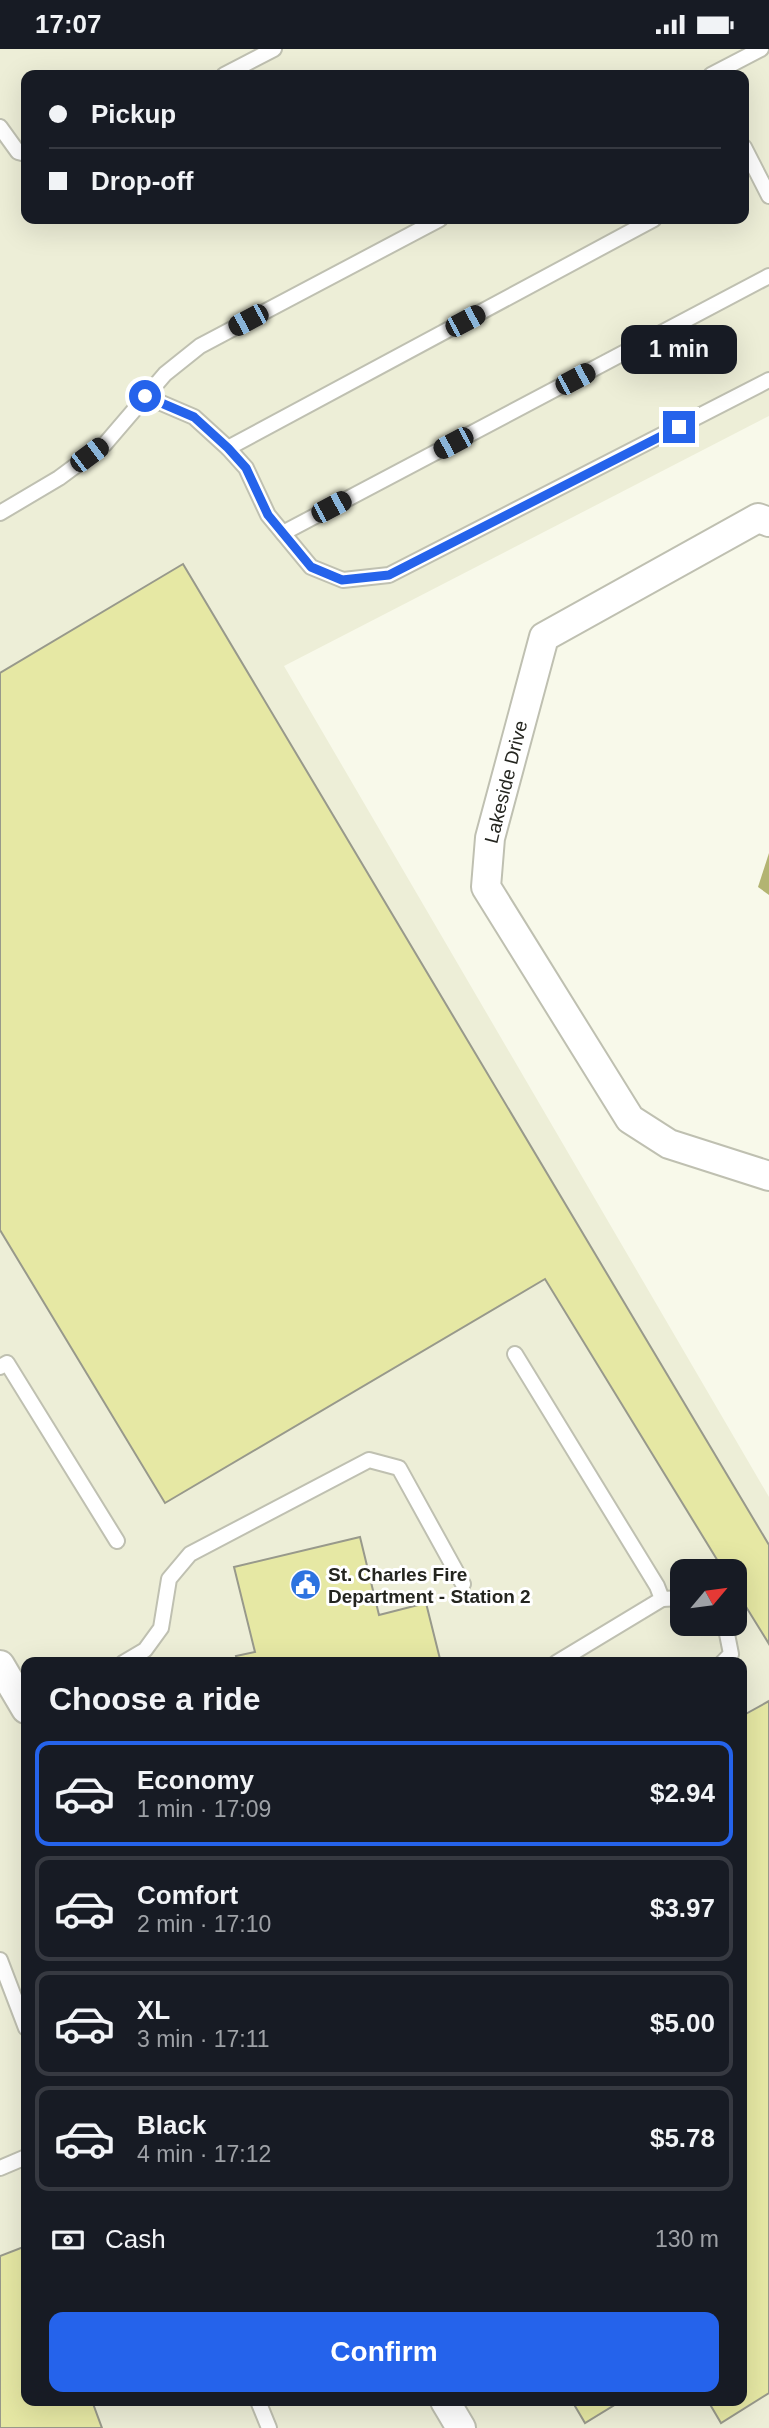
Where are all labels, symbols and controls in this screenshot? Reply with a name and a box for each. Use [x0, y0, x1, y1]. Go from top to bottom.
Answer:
text: 17:07 [35, 9, 102, 39]
text: Pickup [91, 99, 176, 129]
text: Drop-off [91, 166, 194, 196]
car [225, 301, 272, 339]
car [442, 302, 489, 340]
callout: 1 min [621, 325, 737, 375]
text: 1 min [649, 336, 709, 362]
car [552, 360, 599, 398]
route start [129, 380, 161, 412]
route end [663, 411, 695, 443]
car [430, 424, 477, 462]
car [66, 434, 113, 476]
car [308, 488, 355, 526]
street label: Lakeside Drive [481, 718, 531, 846]
north arrow [670, 1559, 747, 1636]
map controls [670, 1559, 747, 1636]
place label: St. Charles Fire Department - Station 2 [328, 1564, 531, 1607]
public building icon: St. Charles Fire Department - Station 2 [288, 1568, 322, 1602]
text: Choose a ride [49, 1681, 261, 1717]
icon: car [53, 1762, 116, 1825]
text: Economy [137, 1765, 254, 1795]
text: $2.94 [650, 1778, 715, 1808]
text: 1 min · 17:09 [137, 1796, 271, 1822]
icon: car [53, 1877, 116, 1940]
text: Comfort [137, 1880, 238, 1910]
text: $3.97 [650, 1893, 715, 1923]
text: 2 min · 17:10 [137, 1911, 271, 1937]
icon: car [53, 1992, 116, 2055]
text: XL [137, 1995, 170, 2025]
text: $5.00 [650, 2008, 715, 2038]
text: 3 min · 17:11 [137, 2026, 270, 2052]
icon: car [53, 2107, 116, 2170]
text: Black [137, 2110, 206, 2140]
text: $5.78 [650, 2123, 715, 2153]
text: 4 min · 17:12 [137, 2141, 271, 2167]
icon: cash [49, 2221, 87, 2259]
text: Cash [105, 2224, 166, 2254]
text: 130 m [655, 2226, 719, 2252]
button: Confirm [49, 2312, 719, 2392]

